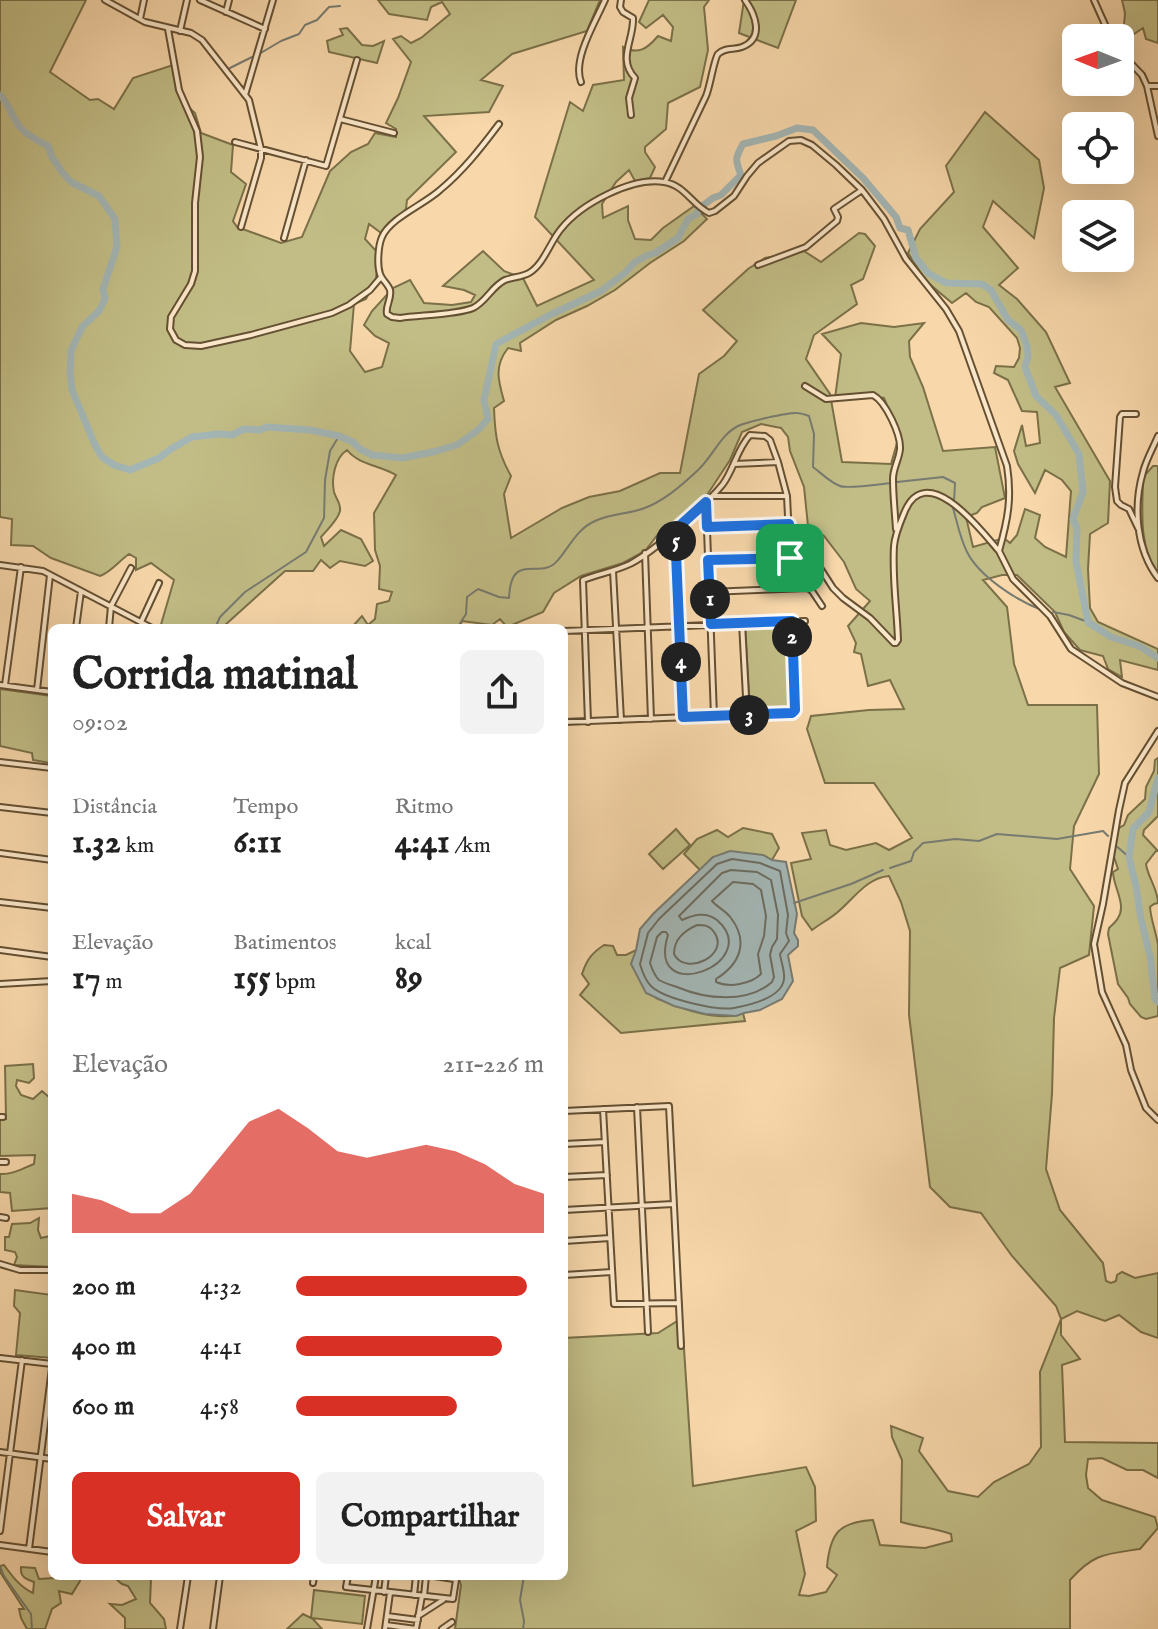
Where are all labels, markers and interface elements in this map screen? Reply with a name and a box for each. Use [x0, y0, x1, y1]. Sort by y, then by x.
north arrow [1062, 24, 1134, 96]
map controls [1062, 24, 1134, 272]
button: locate [1062, 112, 1134, 184]
button: layers [1062, 200, 1134, 272]
pin: 5 [656, 521, 696, 561]
pin [756, 524, 824, 592]
text: 5 [672, 527, 680, 555]
icon: arrive [768, 536, 812, 580]
pin: 1 [690, 579, 730, 619]
text: 1 [706, 585, 714, 613]
pin: 2 [772, 617, 812, 657]
text: 2 [787, 623, 797, 651]
pin: 4 [661, 642, 701, 682]
text: Corrida matinal [72, 648, 357, 704]
text: 4 [676, 648, 686, 676]
button: share [460, 650, 544, 734]
pin: 3 [729, 695, 769, 735]
text: 3 [745, 701, 753, 729]
text: 09:02 [72, 706, 128, 739]
text: Distância [72, 793, 157, 821]
text: Tempo [233, 793, 298, 821]
text: Ritmo [395, 793, 453, 821]
text: 1.32 [72, 821, 121, 864]
text: 6:11 [233, 821, 282, 864]
text: 4:41 [395, 821, 450, 864]
text: km [121, 832, 154, 860]
text: /km [450, 832, 491, 860]
text: Elevação [72, 929, 153, 957]
text: Batimentos [233, 929, 337, 957]
text: kcal [395, 929, 431, 957]
text: 17 [72, 957, 101, 1000]
text: 155 [233, 957, 271, 1000]
text: 89 [395, 957, 423, 1000]
text: m [101, 968, 122, 996]
text: bpm [271, 968, 316, 996]
text: Elevação [72, 1048, 168, 1081]
text: 211–226 m [443, 1048, 544, 1081]
text: 200 m [72, 1270, 136, 1303]
text: 4:32 [200, 1270, 242, 1303]
text: 400 m [72, 1330, 136, 1363]
text: 4:41 [200, 1330, 242, 1363]
text: 600 m [72, 1390, 134, 1423]
text: 4:58 [200, 1390, 239, 1423]
button: Salvar [72, 1472, 300, 1564]
button: Compartilhar [316, 1472, 544, 1564]

